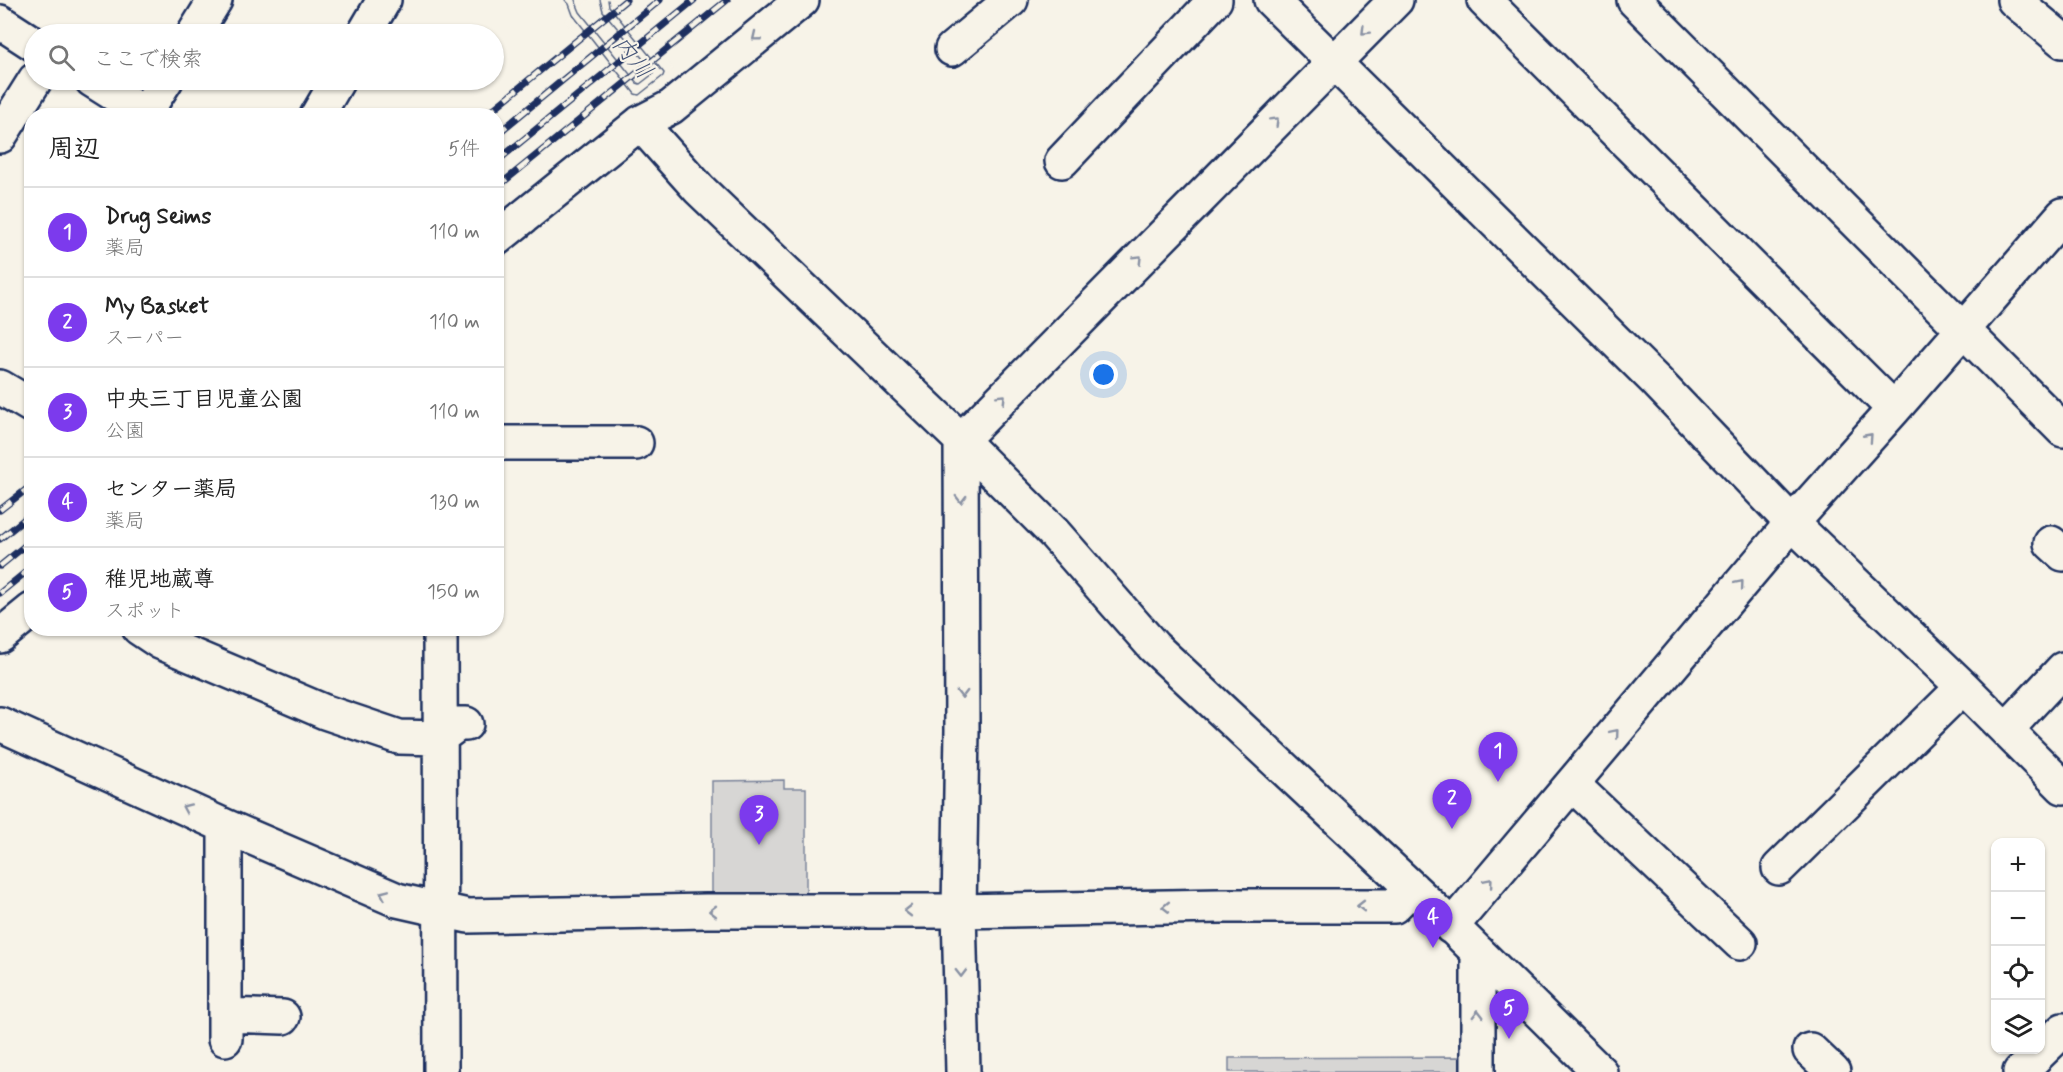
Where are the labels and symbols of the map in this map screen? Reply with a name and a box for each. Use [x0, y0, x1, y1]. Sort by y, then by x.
one-way arrow [1361, 24, 1372, 35]
water label: 内川 [605, 30, 659, 86]
one-way arrow [752, 30, 763, 41]
one-way arrow [1268, 117, 1279, 128]
one-way arrow [1131, 256, 1142, 267]
your location [1089, 360, 1118, 389]
one-way arrow [994, 395, 1005, 406]
one-way arrow [1862, 434, 1873, 444]
one-way arrow [955, 494, 967, 503]
one-way arrow [1733, 580, 1744, 591]
one-way arrow [956, 689, 968, 698]
one-way arrow [1607, 729, 1618, 740]
pin: 1 [1478, 732, 1518, 782]
pin: 2 [1432, 780, 1472, 829]
pin: 3 [740, 796, 778, 845]
one-way arrow [181, 803, 192, 815]
one-way arrow [1482, 878, 1493, 889]
one-way arrow [379, 889, 390, 901]
pin: 4 [1414, 898, 1452, 948]
one-way arrow [1356, 900, 1365, 912]
one-way arrow [1161, 901, 1170, 914]
one-way arrow [709, 905, 718, 917]
one-way arrow [904, 905, 913, 917]
one-way arrow [954, 968, 967, 977]
pin: 5 [1490, 990, 1528, 1039]
one-way arrow [1472, 1009, 1484, 1018]

